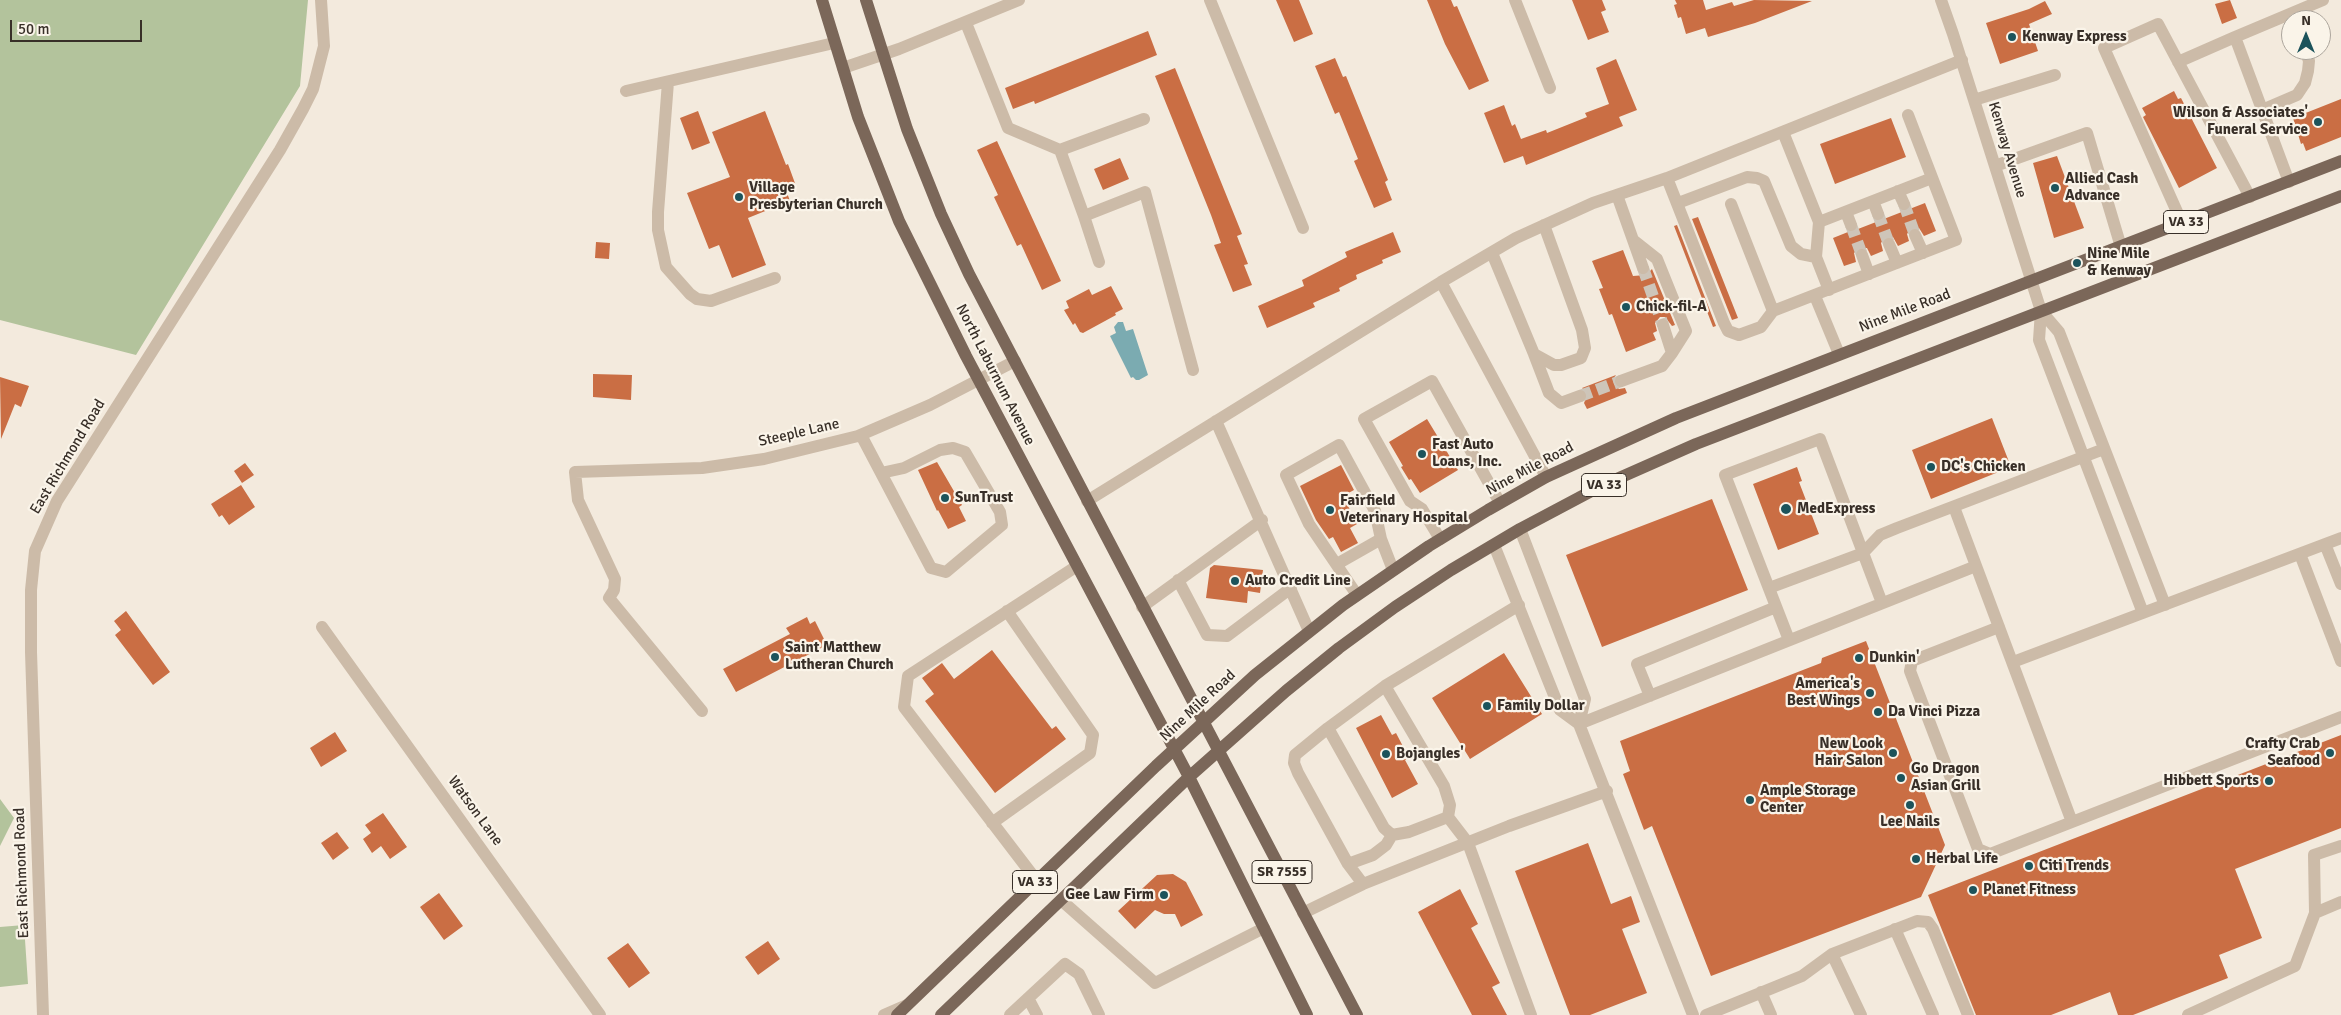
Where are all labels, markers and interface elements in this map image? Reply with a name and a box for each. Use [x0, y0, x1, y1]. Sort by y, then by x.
scale bar [12, 10, 145, 42]
north arrow [2281, 10, 2331, 60]
text: N [2301, 12, 2311, 29]
text: 50 m [18, 20, 49, 38]
place label: Kenway Express [2022, 28, 2127, 46]
marker: Kenway Express [2006, 31, 2018, 43]
street label: Kenway Avenue [1984, 100, 2030, 200]
place label: Wilson & Associates' Funeral Service [2173, 104, 2308, 139]
marker: Wilson & Associates' Funeral Service [2312, 116, 2324, 128]
place label: Allied Cash Advance [2065, 170, 2138, 205]
place label: Village Presbyterian Church [749, 179, 883, 214]
marker: Allied Cash Advance [2049, 182, 2061, 194]
marker: Village Presbyterian Church [733, 191, 745, 203]
road number: VA 33 [2164, 210, 2208, 233]
place label: Nine Mile & Kenway [2087, 245, 2151, 280]
marker: Nine Mile & Kenway [2071, 257, 2083, 269]
street label: Nine Mile Road [1857, 285, 1953, 337]
place label: Chick-fil-A [1636, 298, 1707, 316]
street label: North Laburnum Avenue [952, 301, 1038, 449]
marker: Chick-fil-A [1620, 301, 1632, 313]
street label: East Richmond Road [27, 396, 109, 518]
street label: Steeple Lane [757, 415, 841, 451]
place label: Fast Auto Loans, Inc. [1432, 436, 1502, 471]
street label: Nine Mile Road [1483, 438, 1577, 500]
marker: Fast Auto Loans, Inc. [1416, 448, 1428, 460]
place label: DC's Chicken [1941, 458, 2026, 476]
marker: DC's Chicken [1925, 461, 1937, 473]
road number: VA 33 [1582, 474, 1626, 496]
place label: SunTrust [955, 489, 1013, 507]
marker: SunTrust [939, 492, 951, 504]
place label: Fairfield Veterinary Hospital [1340, 492, 1468, 527]
place label: MedExpress [1797, 500, 1875, 518]
marker: MedExpress [1779, 502, 1793, 516]
marker: Fairfield Veterinary Hospital [1324, 504, 1336, 516]
place label: Auto Credit Line [1245, 572, 1351, 590]
marker: Auto Credit Line [1229, 575, 1241, 587]
place label: Saint Matthew Lutheran Church [785, 639, 894, 674]
place label: Dunkin' [1869, 649, 1919, 667]
marker: Saint Matthew Lutheran Church [769, 651, 781, 663]
marker: Dunkin' [1853, 652, 1865, 664]
street label: Nine Mile Road [1157, 666, 1239, 746]
place label: America's Best Wings [1787, 675, 1860, 710]
marker: America's Best Wings [1864, 687, 1876, 699]
place label: Family Dollar [1497, 697, 1585, 715]
marker: Family Dollar [1481, 700, 1493, 712]
place label: Da Vinci Pizza [1888, 703, 1980, 721]
marker: Da Vinci Pizza [1872, 706, 1884, 718]
place label: New Look Hair Salon [1815, 735, 1883, 770]
place label: Crafty Crab Seafood [2245, 735, 2320, 770]
place label: Bojangles' [1396, 745, 1464, 763]
marker: New Look Hair Salon [1887, 747, 1899, 759]
marker: Crafty Crab Seafood [2324, 747, 2336, 759]
marker: Bojangles' [1380, 748, 1392, 760]
place label: Go Dragon Asian Grill [1911, 760, 1981, 795]
marker: Go Dragon Asian Grill [1895, 772, 1907, 784]
place label: Hibbett Sports [2163, 772, 2259, 790]
street label: Watson Lane [444, 773, 506, 849]
marker: Hibbett Sports [2263, 775, 2275, 787]
place label: Ample Storage Center [1760, 782, 1856, 817]
marker: Ample Storage Center [1744, 794, 1756, 806]
marker: Lee Nails [1904, 799, 1916, 811]
street label: East Richmond Road [11, 807, 33, 939]
place label: Lee Nails [1880, 813, 1940, 831]
place label: Herbal Life [1926, 850, 1998, 868]
marker: Herbal Life [1910, 853, 1922, 865]
place label: Citi Trends [2039, 857, 2109, 875]
road number: SR 7555 [1252, 860, 1312, 884]
marker: Citi Trends [2023, 860, 2035, 872]
road number: VA 33 [1012, 870, 1058, 894]
place label: Planet Fitness [1983, 881, 2076, 899]
marker: Planet Fitness [1967, 884, 1979, 896]
place label: Gee Law Firm [1065, 886, 1154, 904]
marker: Gee Law Firm [1158, 889, 1170, 901]

